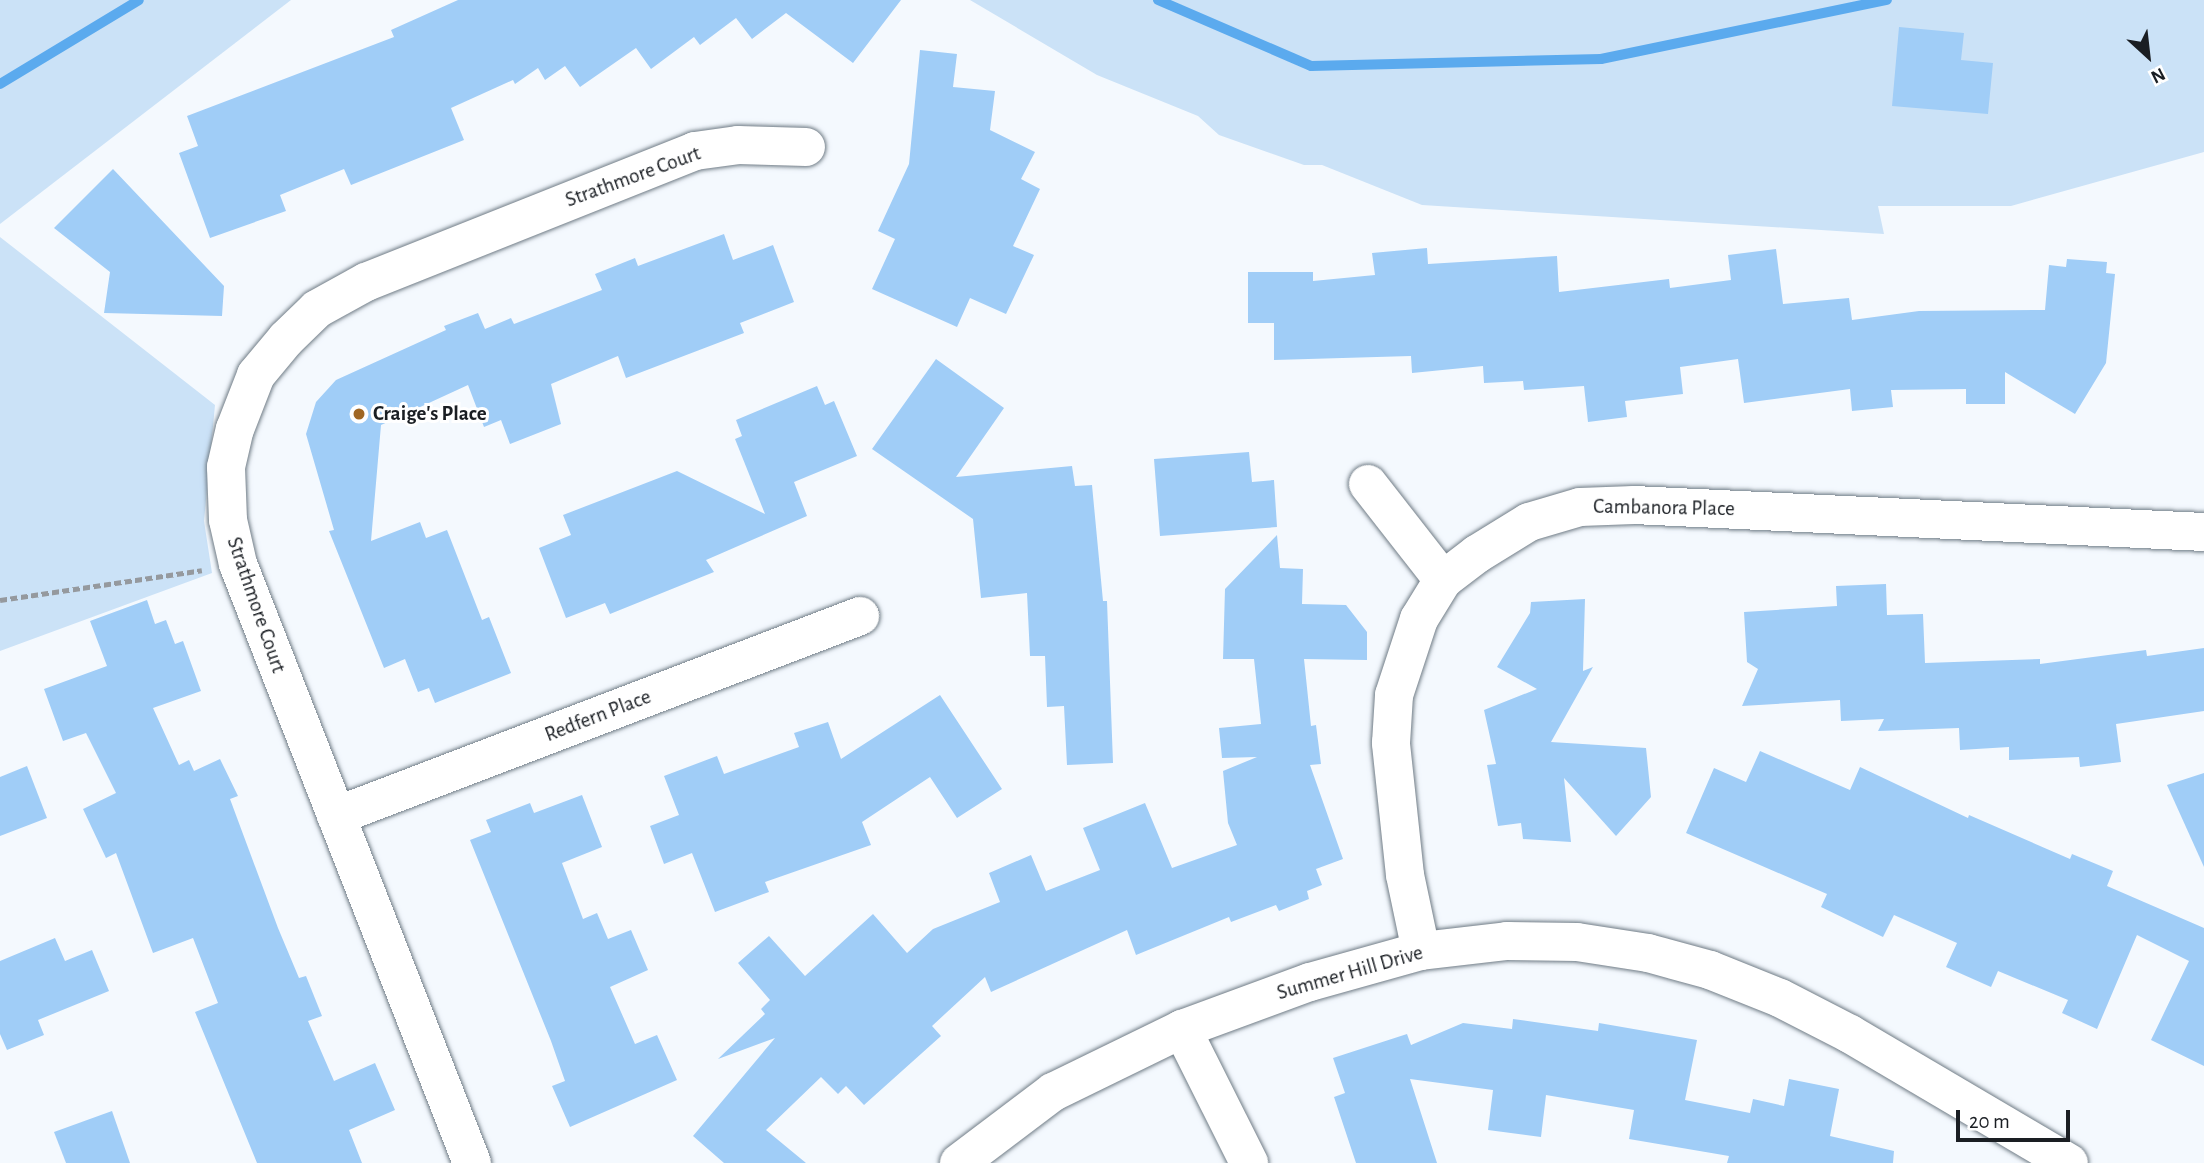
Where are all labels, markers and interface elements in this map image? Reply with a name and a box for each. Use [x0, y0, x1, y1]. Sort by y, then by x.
north arrow [2113, 21, 2183, 91]
text: N [2148, 64, 2168, 87]
street label: Strathmore Court [562, 141, 704, 213]
place label: Craige's Place [373, 401, 487, 427]
marker: Craige's Place [351, 406, 367, 422]
street label: Cambanora Place [1593, 494, 1735, 522]
street label: Strathmore Court [221, 534, 291, 676]
street label: Redfern Place [541, 684, 655, 748]
street label: Summer Hill Drive [1274, 940, 1426, 1006]
scale bar [1959, 1096, 2073, 1140]
text: 20 m [1969, 1111, 2010, 1132]

